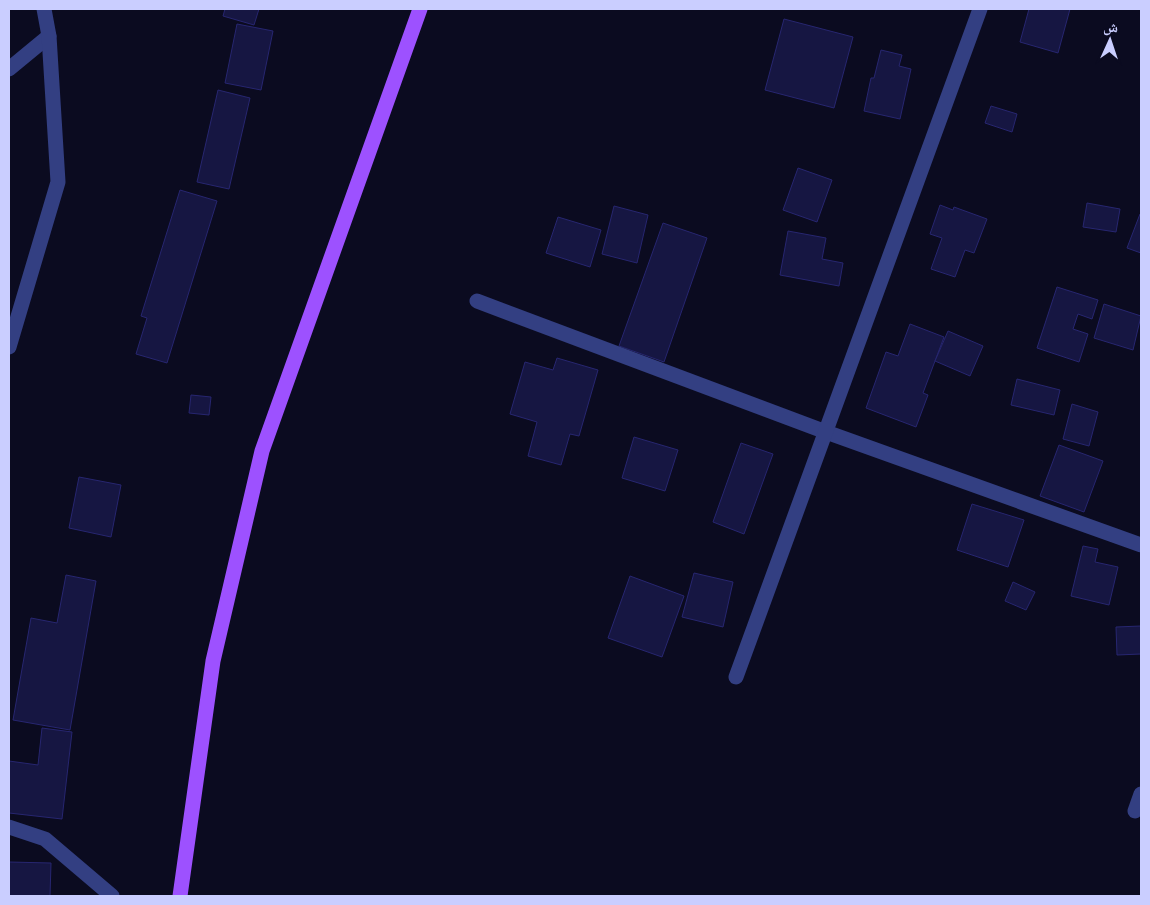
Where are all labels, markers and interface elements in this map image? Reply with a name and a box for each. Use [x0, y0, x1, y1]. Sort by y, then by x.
north arrow [1085, 15, 1135, 65]
text: ش [1103, 18, 1119, 36]

